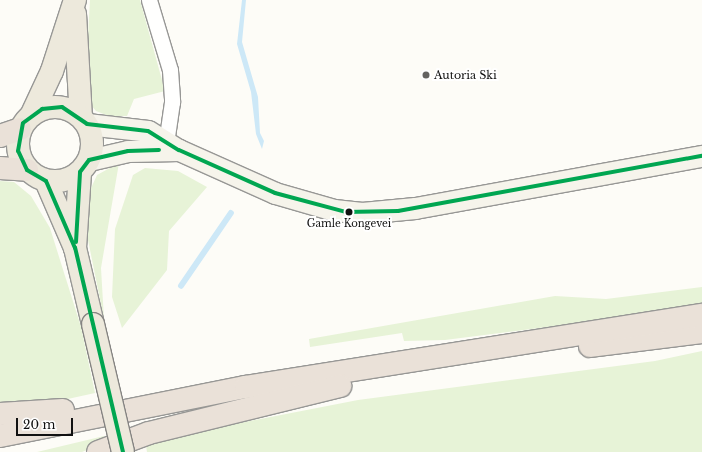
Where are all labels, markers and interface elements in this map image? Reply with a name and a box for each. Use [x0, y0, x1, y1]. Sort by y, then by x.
place label: Autoria Ski [434, 68, 497, 82]
marker: Autoria Ski [421, 70, 431, 80]
marker: Gamle Kongevei [344, 207, 354, 217]
place label: Gamle Kongevei [307, 218, 391, 230]
scale bar [18, 410, 75, 436]
text: 20 m [23, 417, 55, 432]

